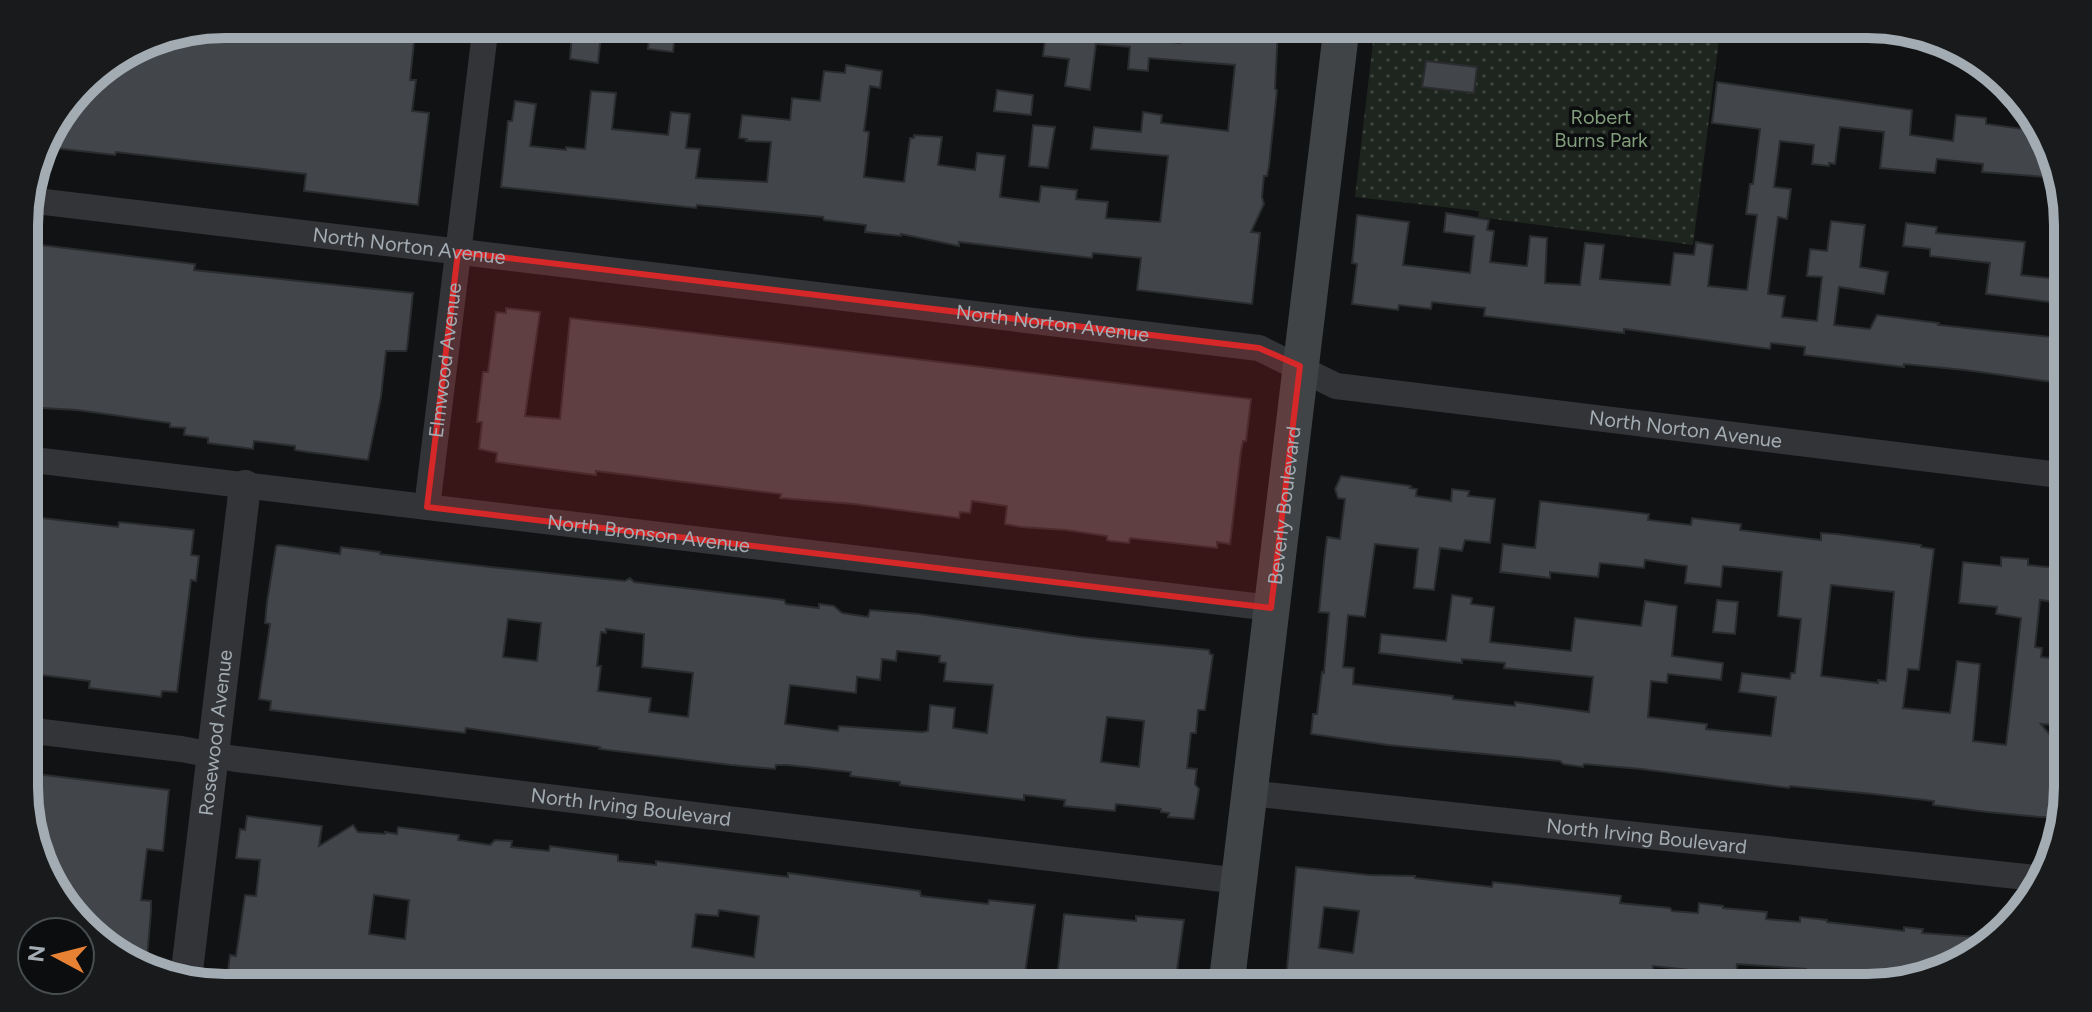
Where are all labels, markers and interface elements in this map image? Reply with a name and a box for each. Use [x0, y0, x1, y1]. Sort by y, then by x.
park label: Robert Burns Park [1554, 105, 1648, 152]
street label: North Norton Avenue [311, 222, 507, 269]
street label: Elmwood Avenue [424, 281, 466, 439]
street label: North Norton Avenue [955, 300, 1151, 347]
street label: North Norton Avenue [1588, 405, 1784, 453]
street label: Beverly Boulevard [1263, 425, 1306, 586]
street label: North Bronson Avenue [546, 510, 751, 558]
street label: Rosewood Avenue [194, 648, 237, 817]
street label: North Irving Boulevard [530, 783, 733, 831]
street label: North Irving Boulevard [1545, 813, 1748, 859]
north arrow [16, 916, 96, 996]
text: N [22, 944, 51, 964]

